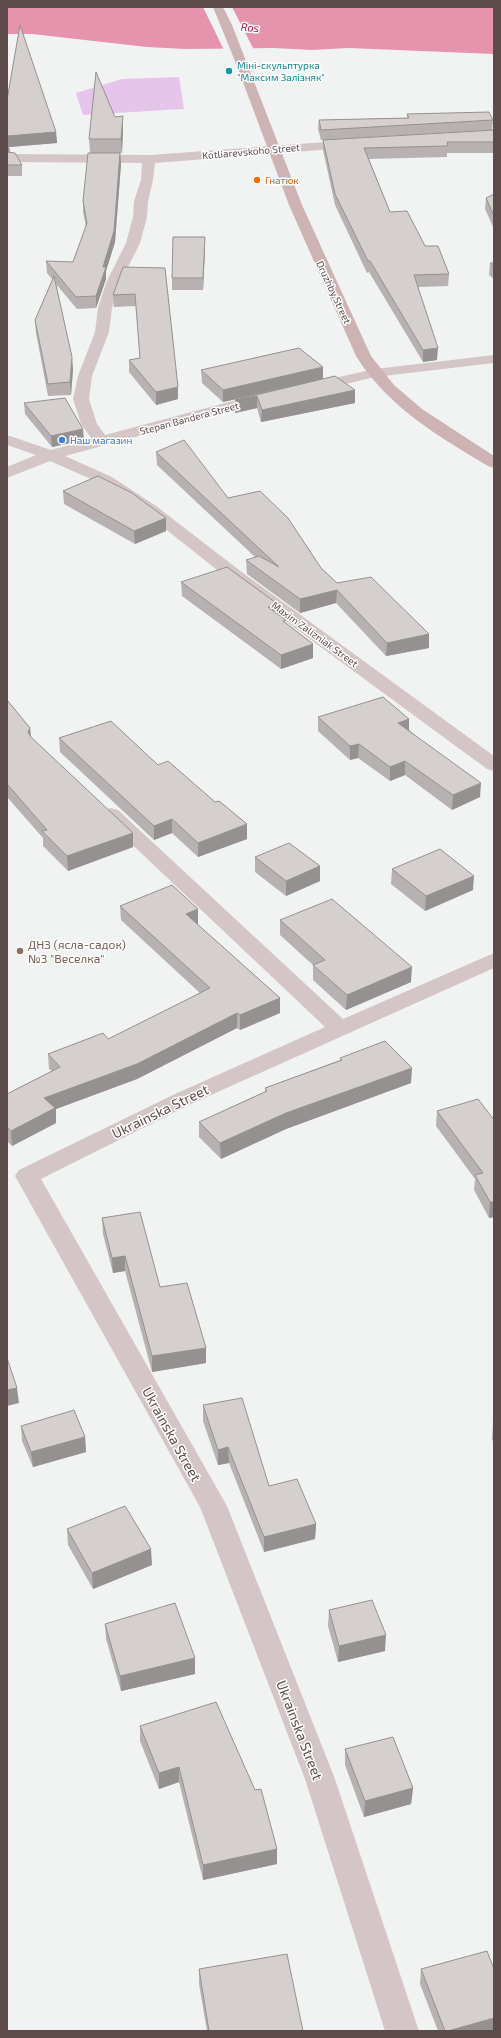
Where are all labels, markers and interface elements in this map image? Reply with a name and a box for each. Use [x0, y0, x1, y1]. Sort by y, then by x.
water label: Ros [240, 20, 260, 34]
place label: Міні-скульптурка "Максим Залізняк" [237, 59, 325, 83]
marker: Міні-скульптурка "Максим Залізняк" [224, 66, 234, 76]
street label: Kotliarevskoho Street [202, 141, 300, 161]
place label: Гнатюк [265, 174, 299, 186]
marker: Гнатюк [252, 175, 262, 185]
street label: Druzhby Street [314, 259, 354, 326]
street label: Stepan Bandera Street [138, 399, 240, 437]
place label: Наш магазин [70, 434, 132, 446]
marker: Наш магазин [57, 435, 67, 445]
street label: Maxim Zalizniak Street [270, 599, 361, 669]
place label: ДНЗ (ясла-садок) №3 "Веселка" [28, 937, 126, 965]
marker: ДНЗ (ясла-садок) №3 "Веселка" [15, 946, 25, 956]
street label: Ukrainska Street [109, 1080, 211, 1142]
street label: Ukrainska Street [139, 1384, 205, 1484]
street label: Ukrainska Street [273, 1678, 327, 1782]

